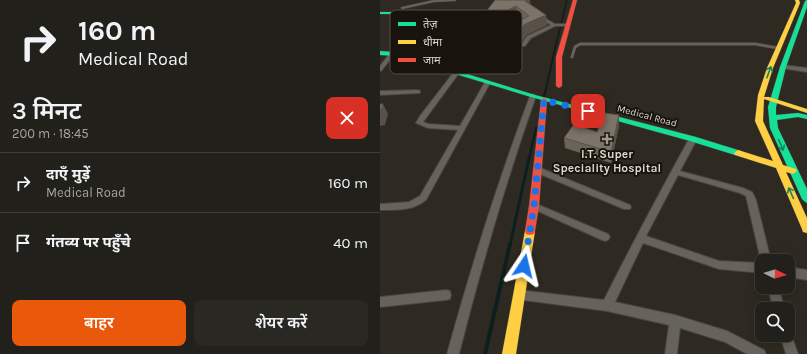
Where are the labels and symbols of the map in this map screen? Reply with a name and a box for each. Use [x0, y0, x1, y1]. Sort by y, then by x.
legend [390, 10, 522, 74]
text: तेज़ [423, 18, 438, 31]
text: धीमा [423, 36, 442, 49]
text: जाम [423, 54, 441, 67]
one-way arrow [765, 66, 773, 78]
pin [571, 94, 605, 128]
street label: Medical Road [616, 102, 678, 130]
marker: I.T. Super Speciality Hospital [601, 133, 613, 145]
one-way arrow [778, 138, 785, 150]
place label: I.T. Super Speciality Hospital [553, 147, 661, 175]
one-way arrow [787, 188, 795, 200]
position arrow [503, 245, 545, 287]
north arrow [755, 254, 795, 294]

